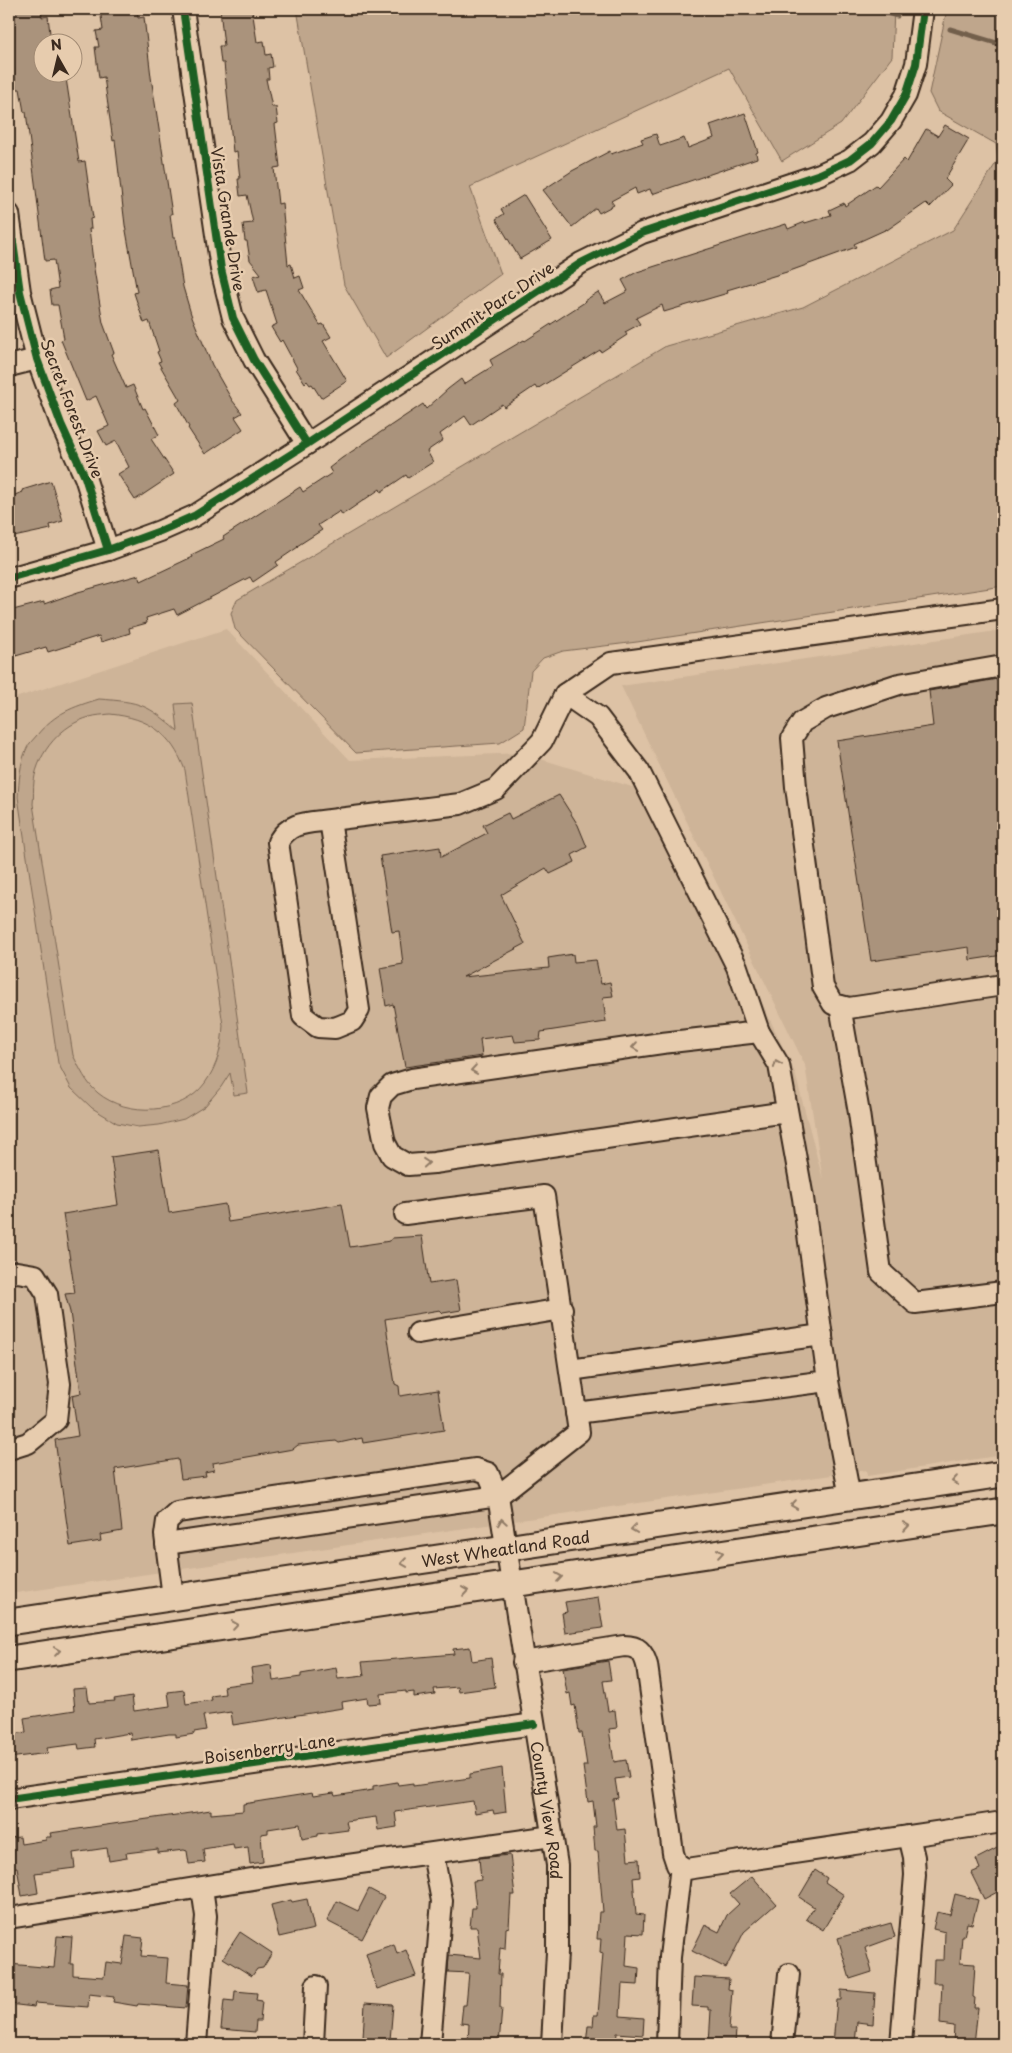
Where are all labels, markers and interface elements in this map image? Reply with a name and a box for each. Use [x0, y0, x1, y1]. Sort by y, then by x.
north arrow [32, 32, 82, 82]
text: N [49, 33, 63, 56]
street label: Vista Grande Drive [206, 145, 252, 293]
street label: Summit Parc Drive [426, 255, 559, 355]
street label: Secret Forest Drive [35, 335, 111, 481]
one-way arrow [630, 1041, 638, 1052]
one-way arrow [773, 1060, 783, 1069]
one-way arrow [469, 1064, 477, 1075]
one-way arrow [422, 1158, 430, 1169]
one-way arrow [951, 1476, 959, 1486]
one-way arrow [790, 1499, 798, 1510]
one-way arrow [497, 1517, 507, 1526]
one-way arrow [901, 1521, 910, 1531]
one-way arrow [629, 1523, 638, 1533]
street label: West Wheatland Road [420, 1524, 591, 1572]
one-way arrow [716, 1549, 724, 1559]
one-way arrow [399, 1557, 408, 1567]
one-way arrow [555, 1573, 563, 1583]
one-way arrow [461, 1586, 469, 1597]
one-way arrow [231, 1620, 239, 1631]
one-way arrow [53, 1647, 61, 1657]
street label: Boisenberry Lane [201, 1727, 337, 1769]
street label: County View Road [525, 1739, 569, 1879]

